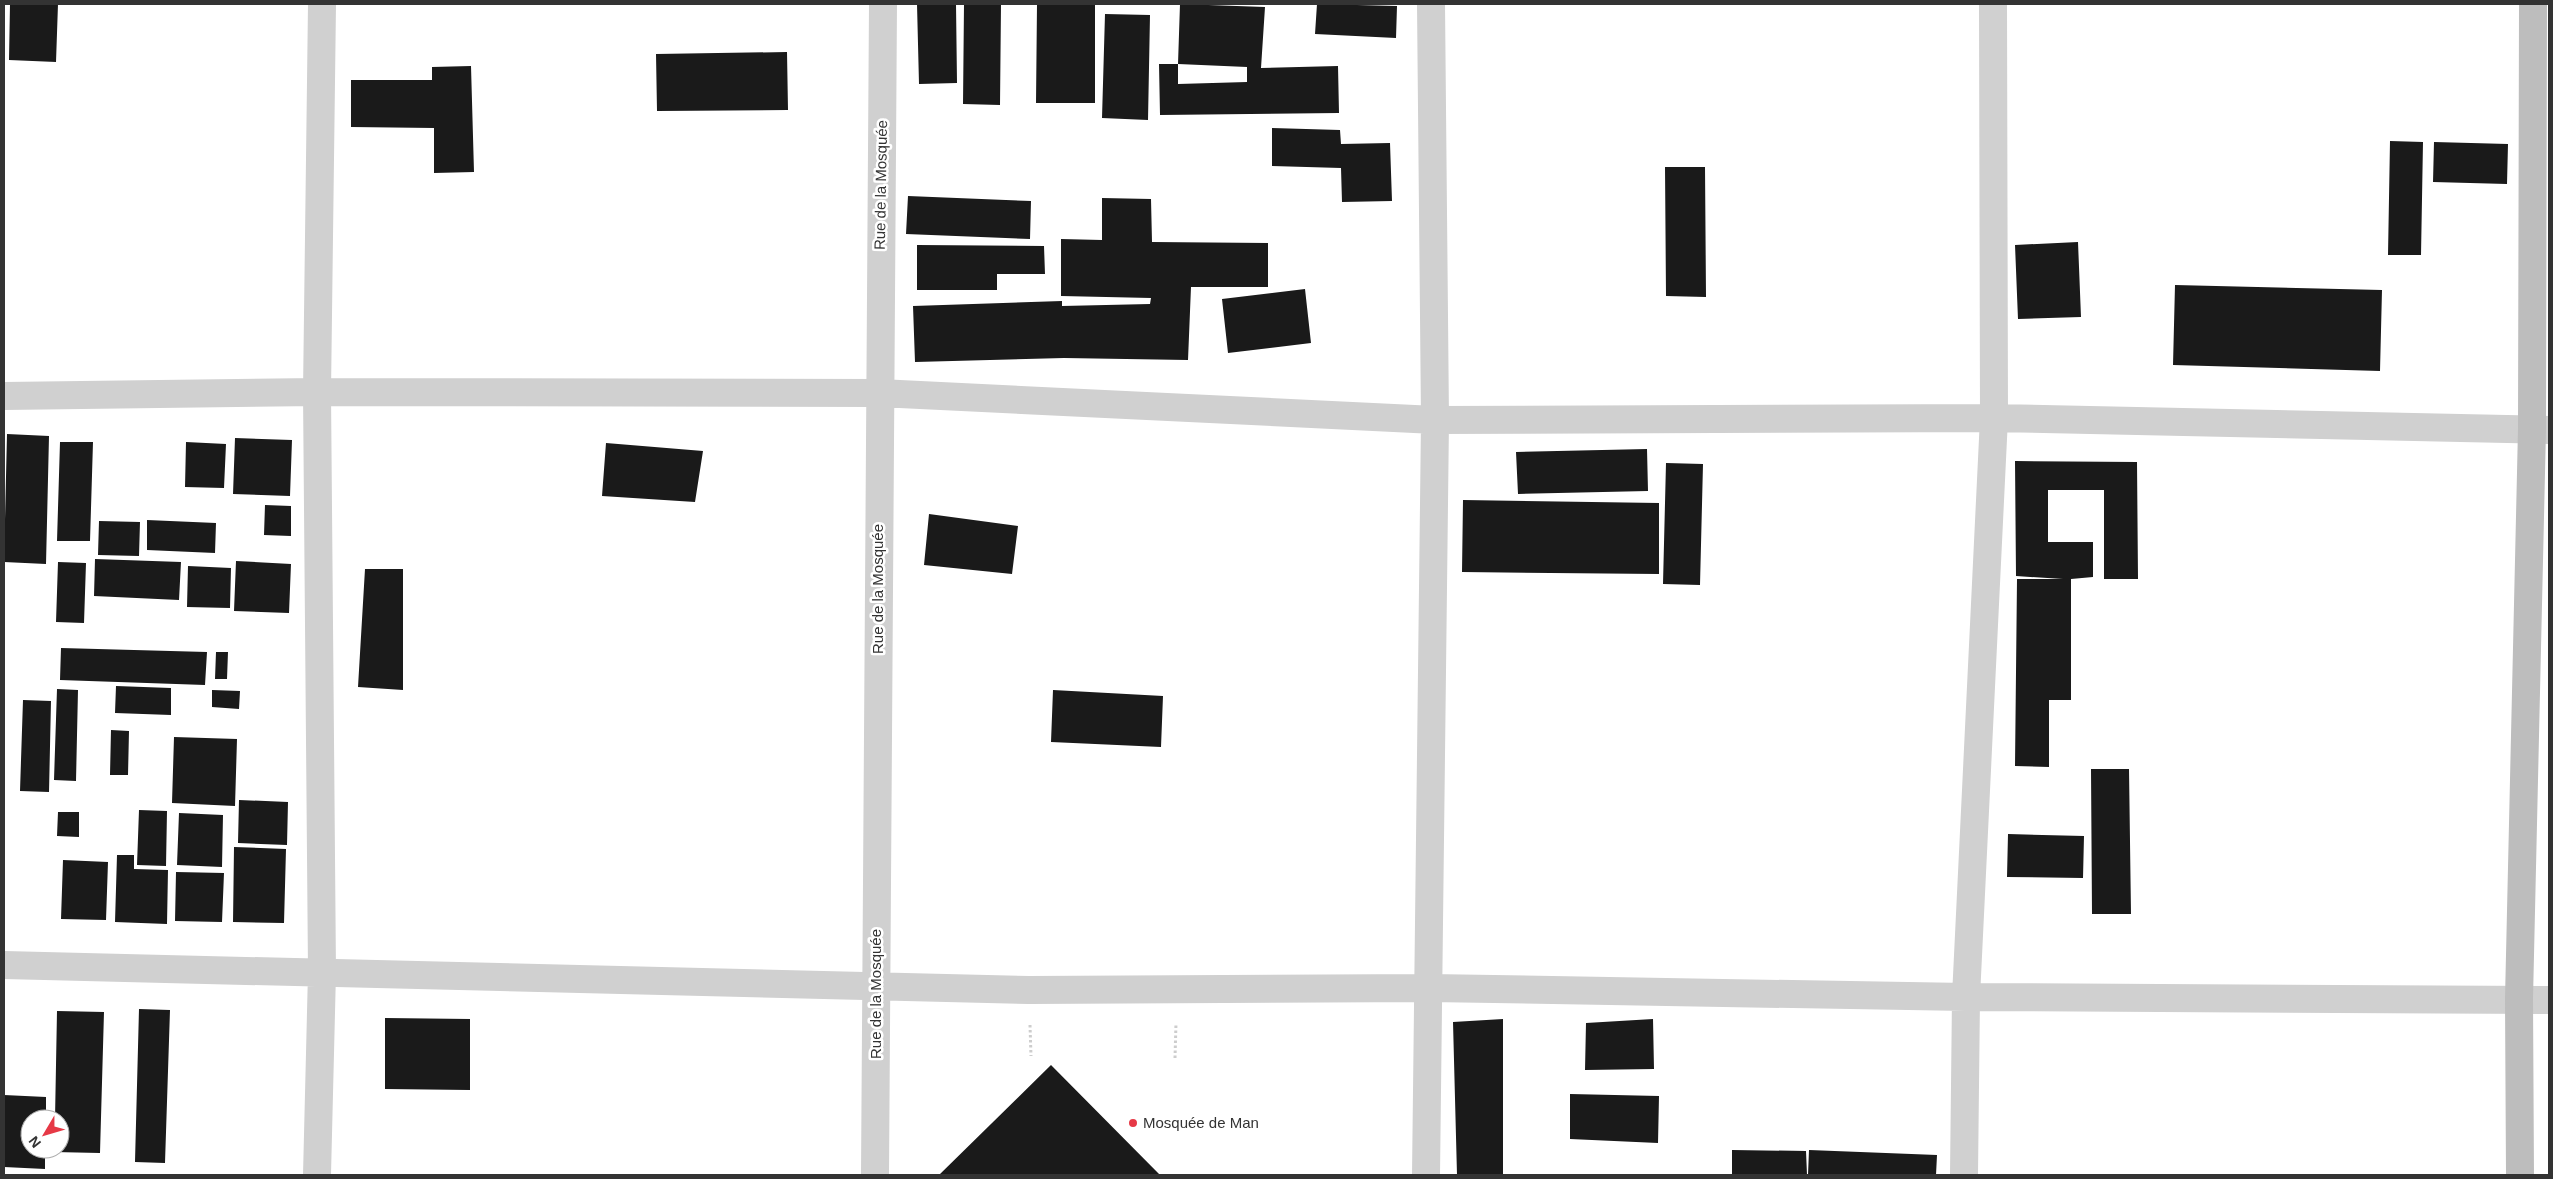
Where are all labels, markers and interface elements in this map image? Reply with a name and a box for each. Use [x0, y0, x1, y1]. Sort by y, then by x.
street label: Rue de la Mosquée [871, 120, 890, 250]
street label: Rue de la Mosquée [869, 524, 886, 654]
street label: Rue de la Mosquée [867, 929, 884, 1059]
north arrow [20, 1109, 70, 1159]
place label: Mosquée de Man [1143, 1114, 1259, 1131]
marker: Mosquée de Man [1127, 1117, 1139, 1129]
text: N [25, 1133, 44, 1151]

